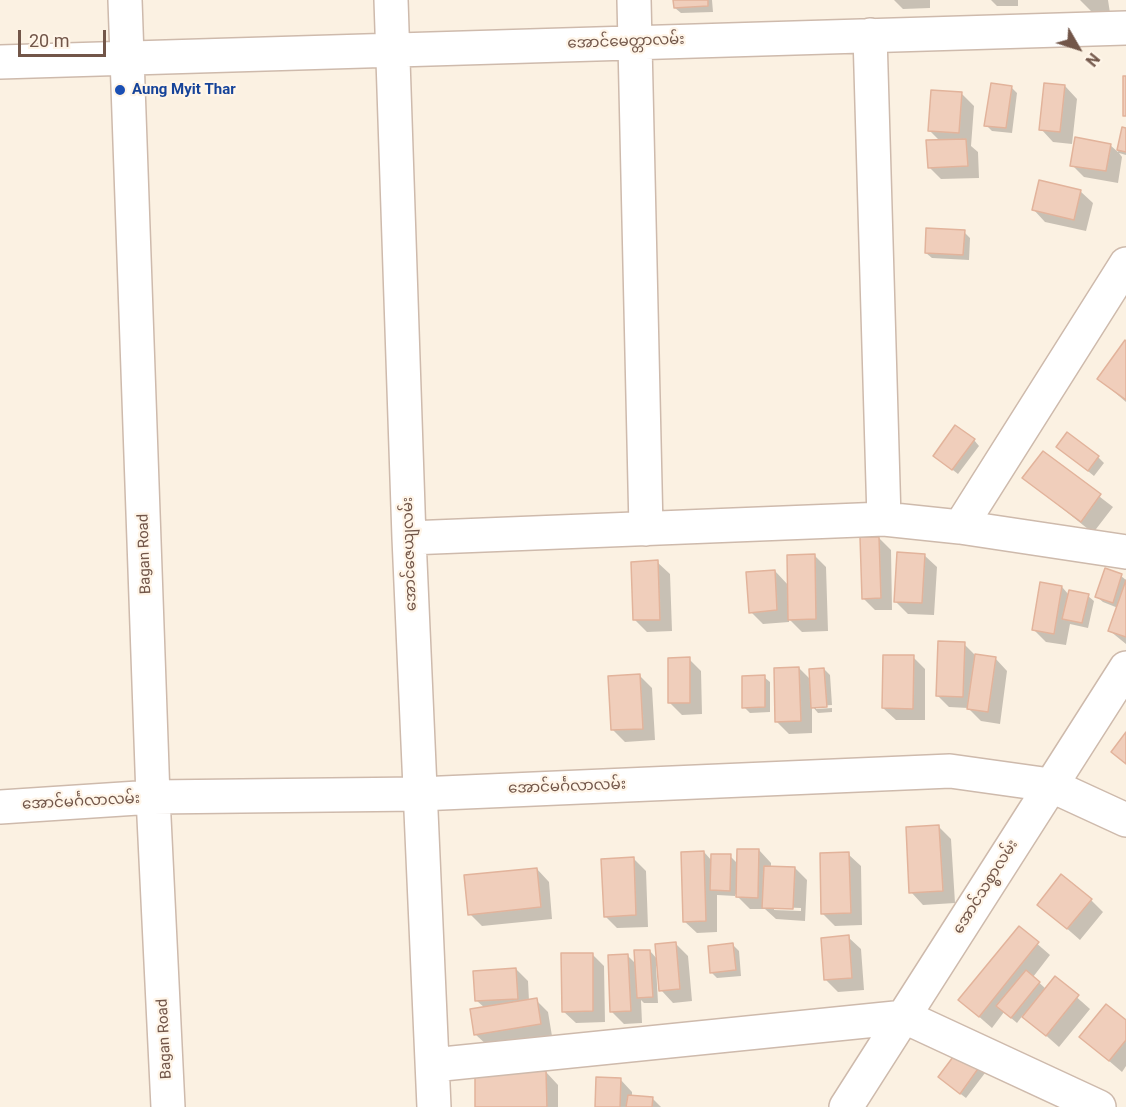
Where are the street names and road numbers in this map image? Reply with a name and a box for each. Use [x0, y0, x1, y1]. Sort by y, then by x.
street label: အောင်မေတ္တာလမ်း [567, 31, 685, 53]
street label: အောင်ဇေယျလမ်း [399, 497, 421, 611]
street label: Bagan Road [135, 513, 155, 595]
street label: အောင်မင်္ဂလာလမ်း [508, 776, 626, 798]
street label: အောင်မင်္ဂလာလမ်း [22, 790, 140, 814]
street label: အောင်သစ္စာလမ်း [950, 836, 1022, 938]
street label: Bagan Road [154, 998, 176, 1080]

